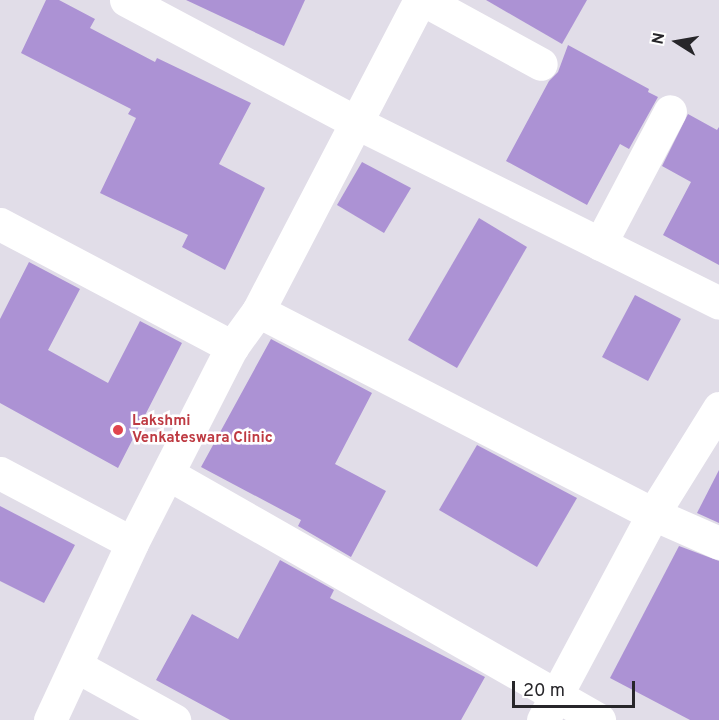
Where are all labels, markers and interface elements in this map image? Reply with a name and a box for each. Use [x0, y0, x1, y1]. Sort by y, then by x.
north arrow [647, 12, 707, 72]
text: N [648, 31, 670, 46]
place label: Lakshmi Venkateswara Clinic [132, 412, 273, 447]
marker: Lakshmi Venkateswara Clinic [109, 421, 127, 439]
scale bar [515, 669, 638, 707]
text: 20 m [523, 680, 565, 703]

